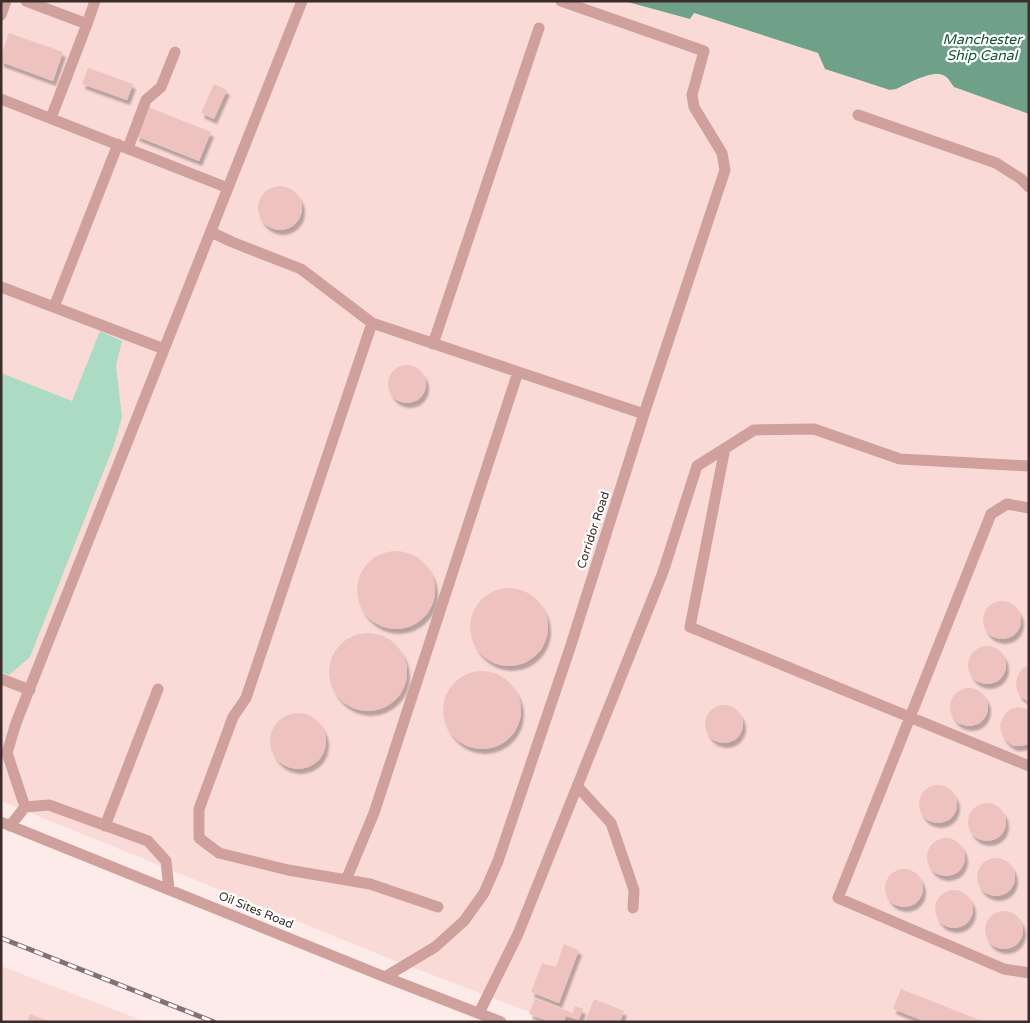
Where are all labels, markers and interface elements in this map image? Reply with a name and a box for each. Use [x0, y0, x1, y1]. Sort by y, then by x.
water label: Manchester Ship Canal [942, 31, 1023, 64]
street label: Corridor Road [574, 490, 612, 570]
street label: Oil Sites Road [217, 889, 295, 931]

